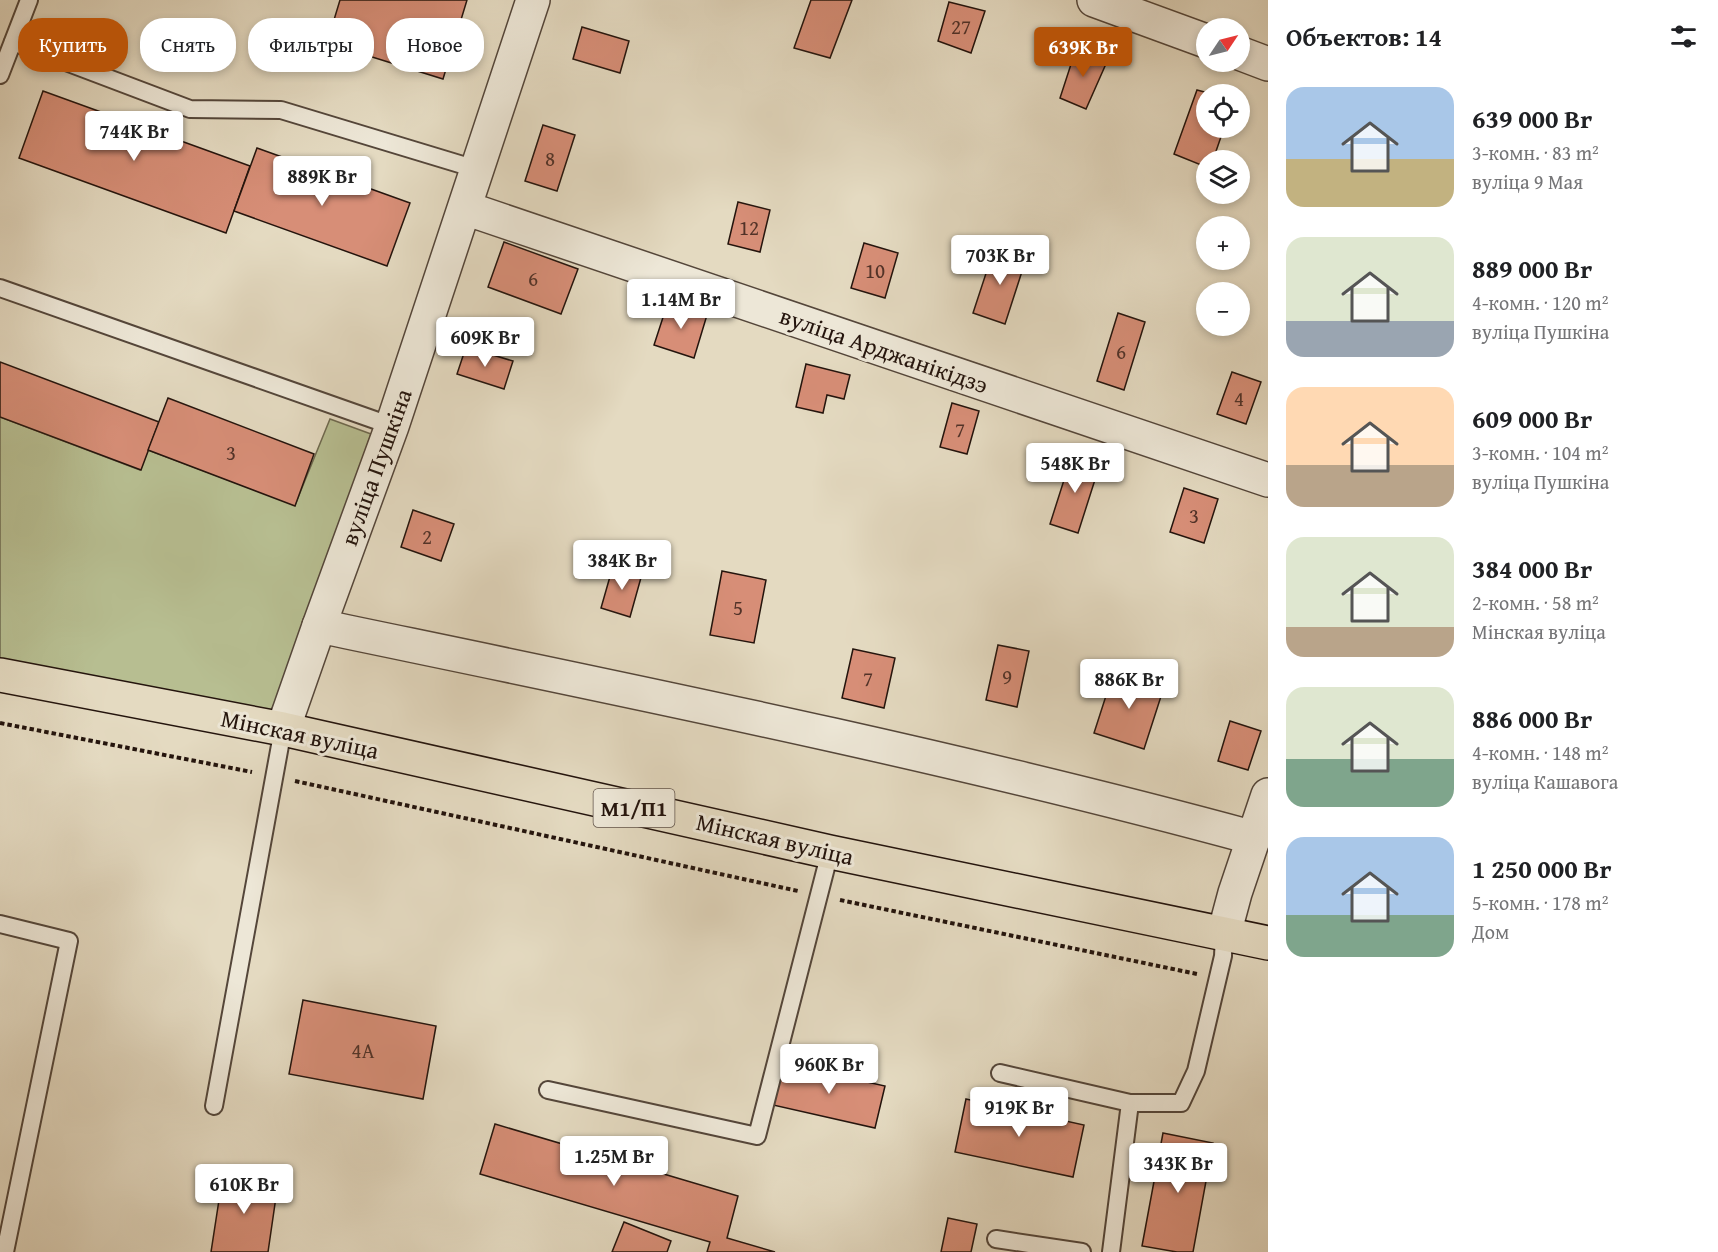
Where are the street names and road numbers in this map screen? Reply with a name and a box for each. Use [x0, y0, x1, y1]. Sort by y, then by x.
street label: вуліца Арджанікідзэ [775, 298, 993, 402]
street label: вуліца Пушкіна [331, 383, 421, 550]
street label: Мінская вуліца [218, 700, 383, 768]
road number: М1/П1 [594, 789, 674, 827]
street label: Мінская вуліца [693, 804, 858, 874]

